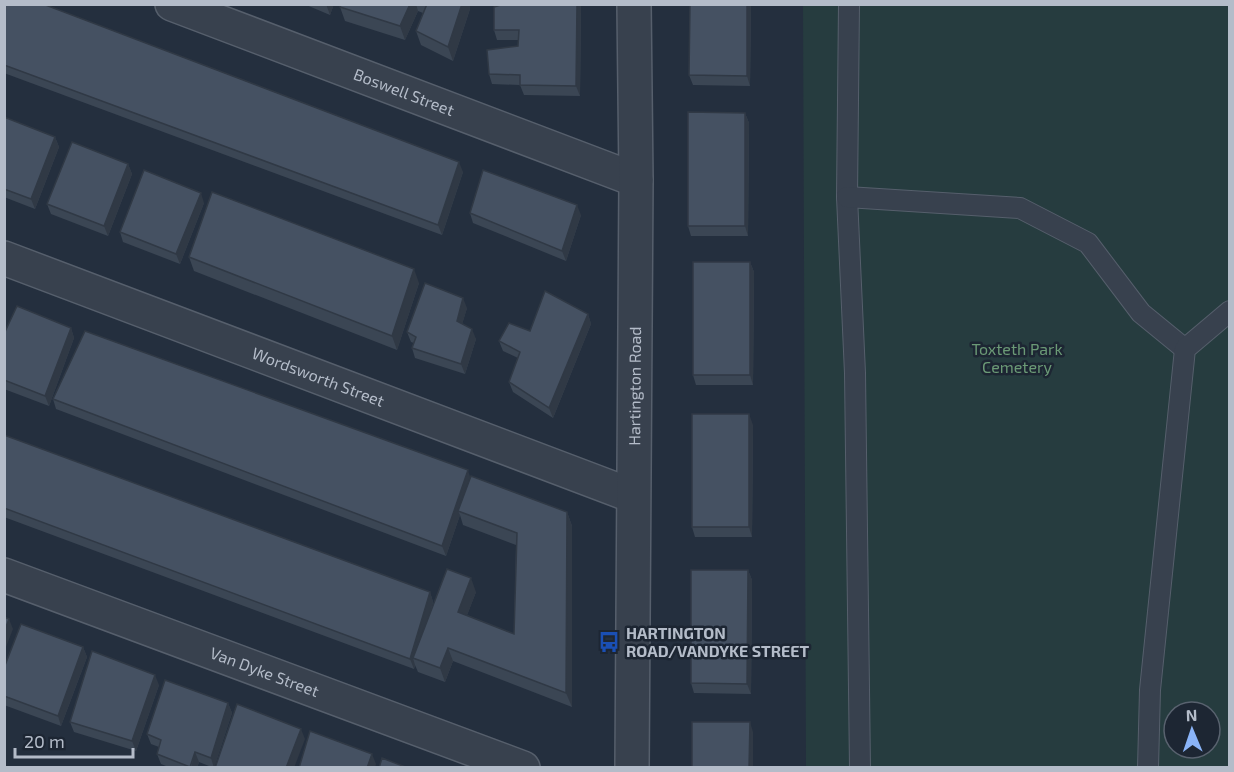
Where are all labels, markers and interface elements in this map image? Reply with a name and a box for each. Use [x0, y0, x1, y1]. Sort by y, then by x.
street label: Boswell Street [351, 64, 457, 119]
street label: Hartington Road [624, 326, 644, 446]
park label: Toxteth Park Cemetery [971, 339, 1063, 376]
street label: Wordsworth Street [250, 343, 387, 410]
place label: HARTINGTON ROAD/VANDYKE STREET [626, 623, 810, 660]
bus stop icon: HARTINGTON ROAD/VANDYKE STREET [597, 630, 621, 654]
street label: Van Dyke Street [208, 643, 322, 700]
north arrow [1162, 700, 1222, 760]
text: N [1185, 705, 1198, 724]
scale bar [15, 721, 134, 759]
text: 20 m [24, 730, 65, 752]

